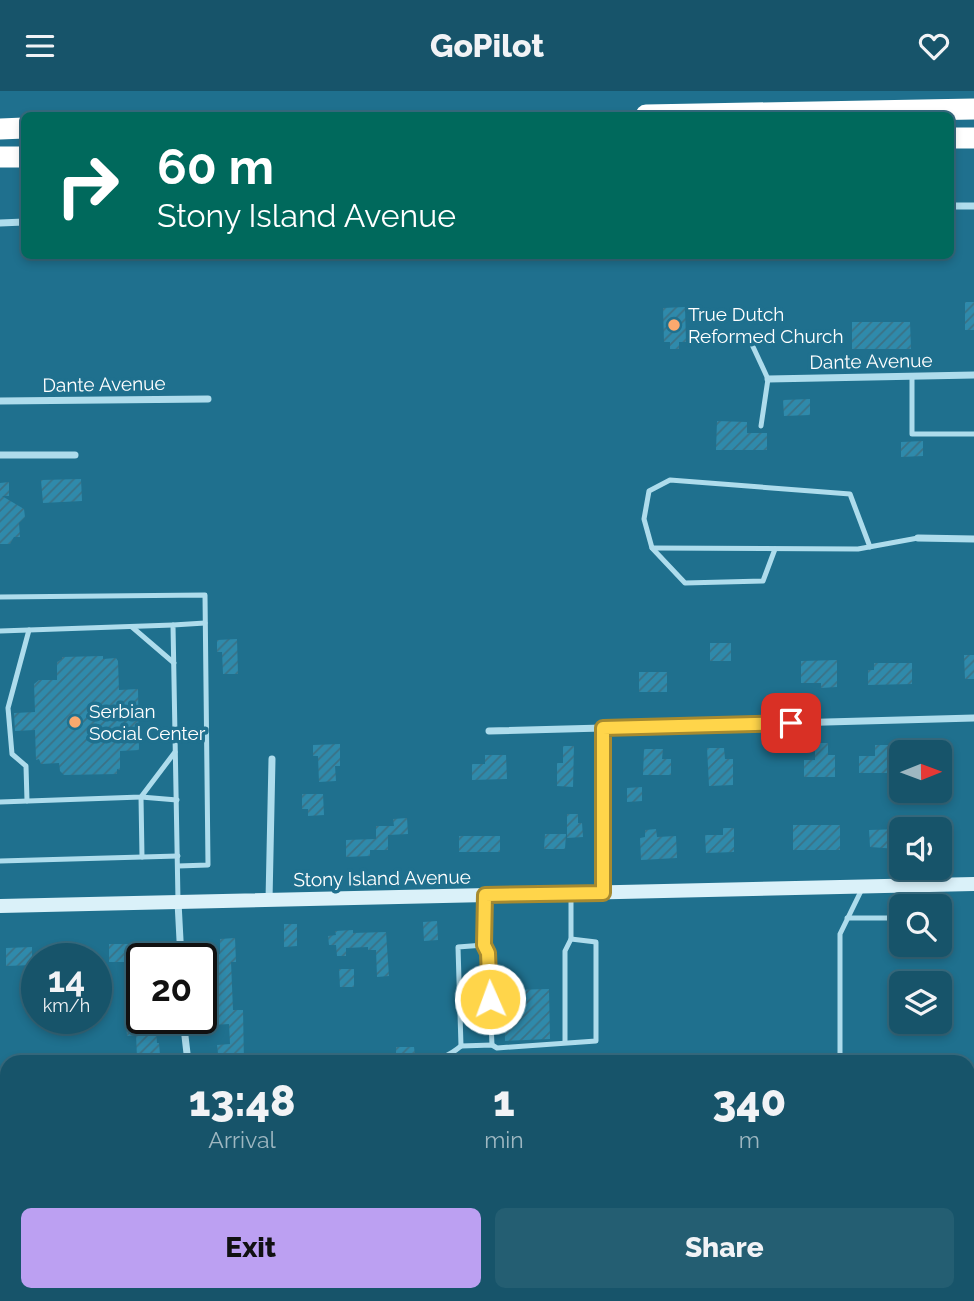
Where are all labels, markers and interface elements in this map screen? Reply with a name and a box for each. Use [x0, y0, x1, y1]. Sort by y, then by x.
icon: menu [21, 27, 59, 65]
text: GoPilot [430, 27, 544, 64]
icon: heart [915, 27, 953, 65]
text: 60 m [157, 138, 274, 195]
icon: right [42, 140, 133, 231]
text: Stony Island Avenue [157, 197, 456, 234]
place label: True Dutch Reformed Church [688, 303, 844, 347]
marker: True Dutch Reformed Church [666, 317, 682, 333]
street label: Dante Avenue [809, 349, 933, 373]
street label: Dante Avenue [42, 372, 166, 396]
pin [761, 693, 821, 753]
place label: Serbian Social Center [89, 700, 206, 744]
icon: arrive [772, 704, 810, 742]
marker: Serbian Social Center [67, 714, 83, 730]
north arrow [889, 740, 952, 803]
map controls [889, 740, 952, 1034]
button: sound [889, 817, 952, 880]
street label: Stony Island Avenue [293, 865, 471, 891]
button: search [889, 894, 952, 957]
speed limit sign: 20 [126, 943, 217, 1034]
text: 14 [48, 959, 85, 1000]
position arrow [453, 962, 527, 1036]
button: layers [889, 971, 952, 1034]
text: km/h [43, 995, 90, 1016]
text: 13:48 [189, 1077, 296, 1126]
text: 1 [493, 1077, 515, 1126]
text: 340 [712, 1077, 786, 1126]
text: Arrival [208, 1126, 276, 1153]
text: min [484, 1126, 524, 1153]
text: m [739, 1126, 760, 1153]
button: Exit [21, 1208, 481, 1288]
button: Share [495, 1208, 954, 1288]

